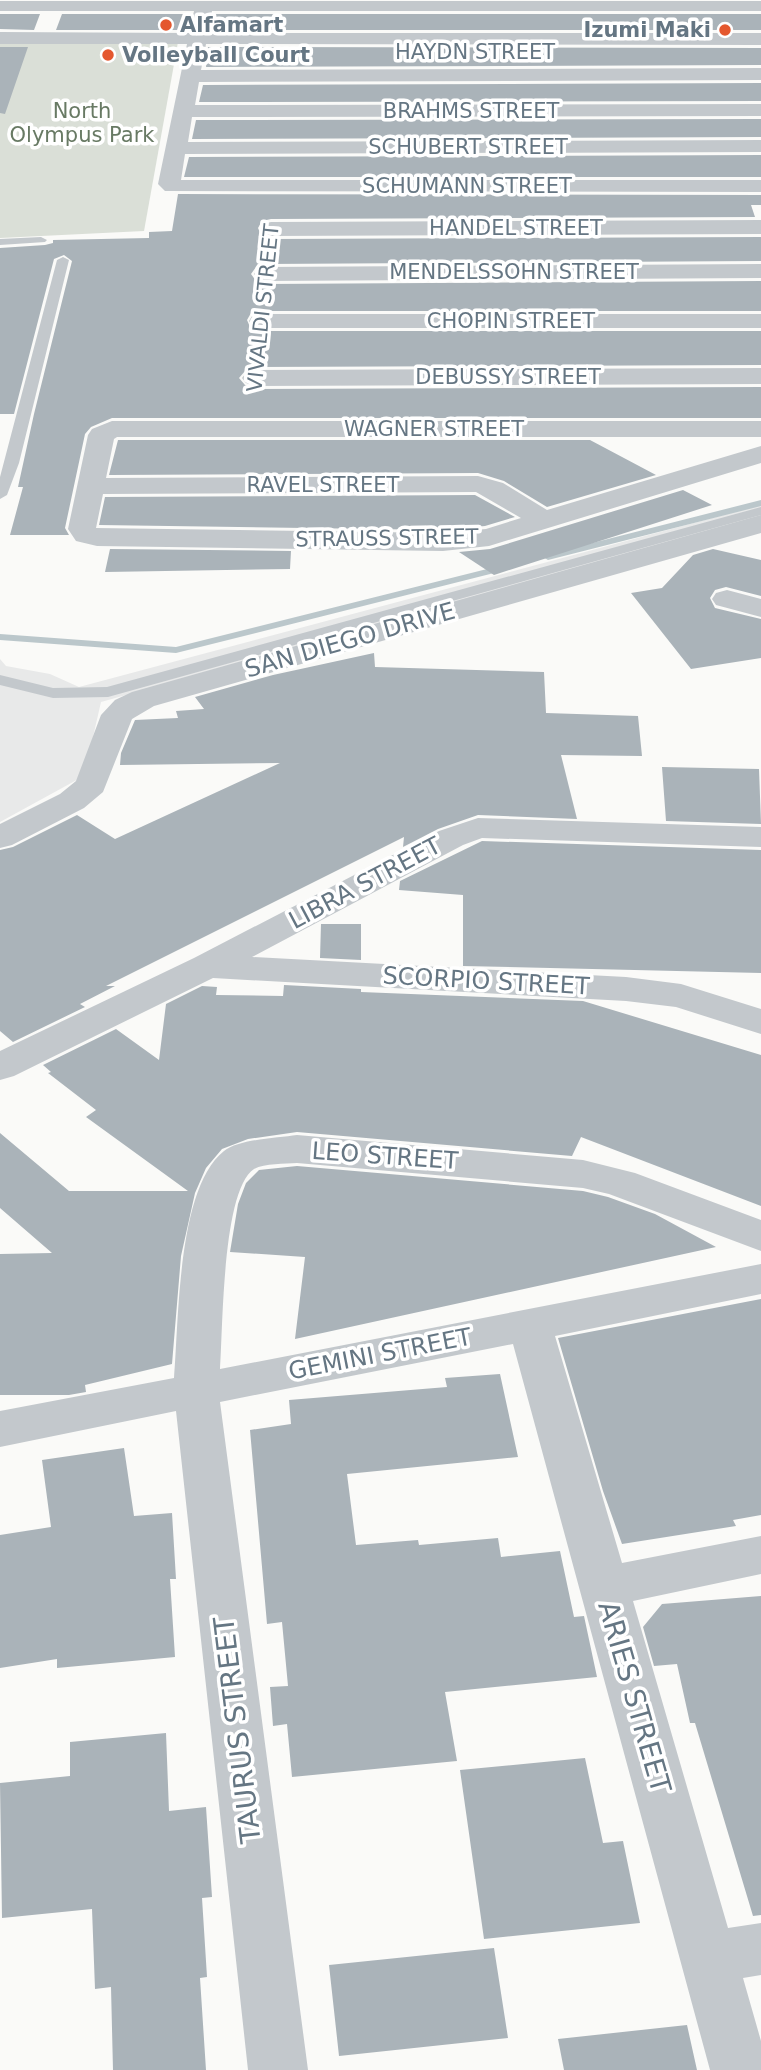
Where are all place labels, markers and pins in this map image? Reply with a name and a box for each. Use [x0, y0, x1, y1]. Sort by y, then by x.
place label: Alfamart [180, 13, 283, 37]
marker: Alfamart [158, 17, 174, 33]
place label: Izumi Maki [583, 18, 711, 42]
marker: Izumi Maki [717, 22, 733, 38]
place label: Volleyball Court [122, 43, 310, 67]
marker: Volleyball Court [100, 47, 116, 63]

